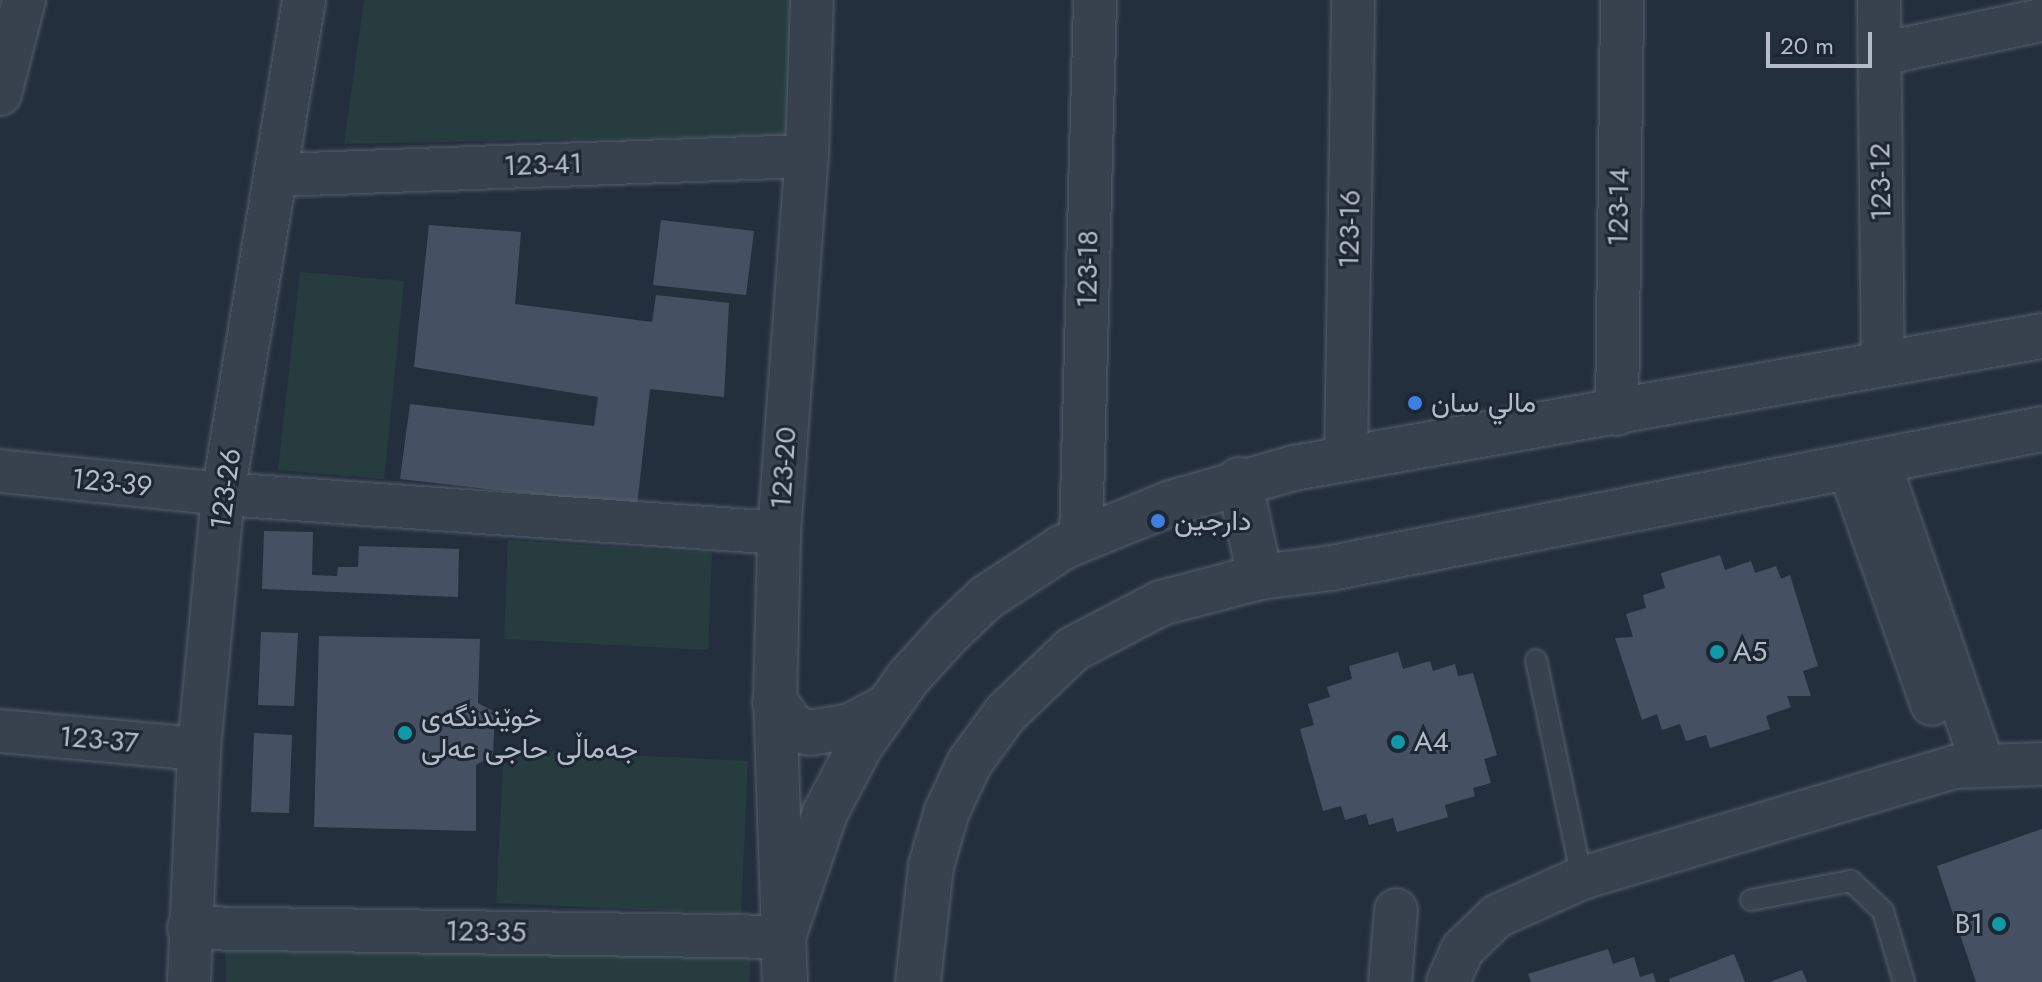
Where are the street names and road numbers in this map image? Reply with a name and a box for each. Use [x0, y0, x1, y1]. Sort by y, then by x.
street label: 123-12 [1864, 143, 1898, 221]
street label: 123-41 [503, 147, 583, 183]
street label: 123-14 [1602, 167, 1636, 247]
street label: 123-16 [1333, 189, 1367, 269]
street label: 123-18 [1071, 230, 1105, 308]
street label: 123-20 [764, 426, 804, 510]
street label: 123-26 [204, 446, 248, 532]
street label: 123-39 [70, 462, 154, 504]
street label: 123-37 [58, 720, 140, 760]
street label: 123-35 [445, 914, 527, 950]

